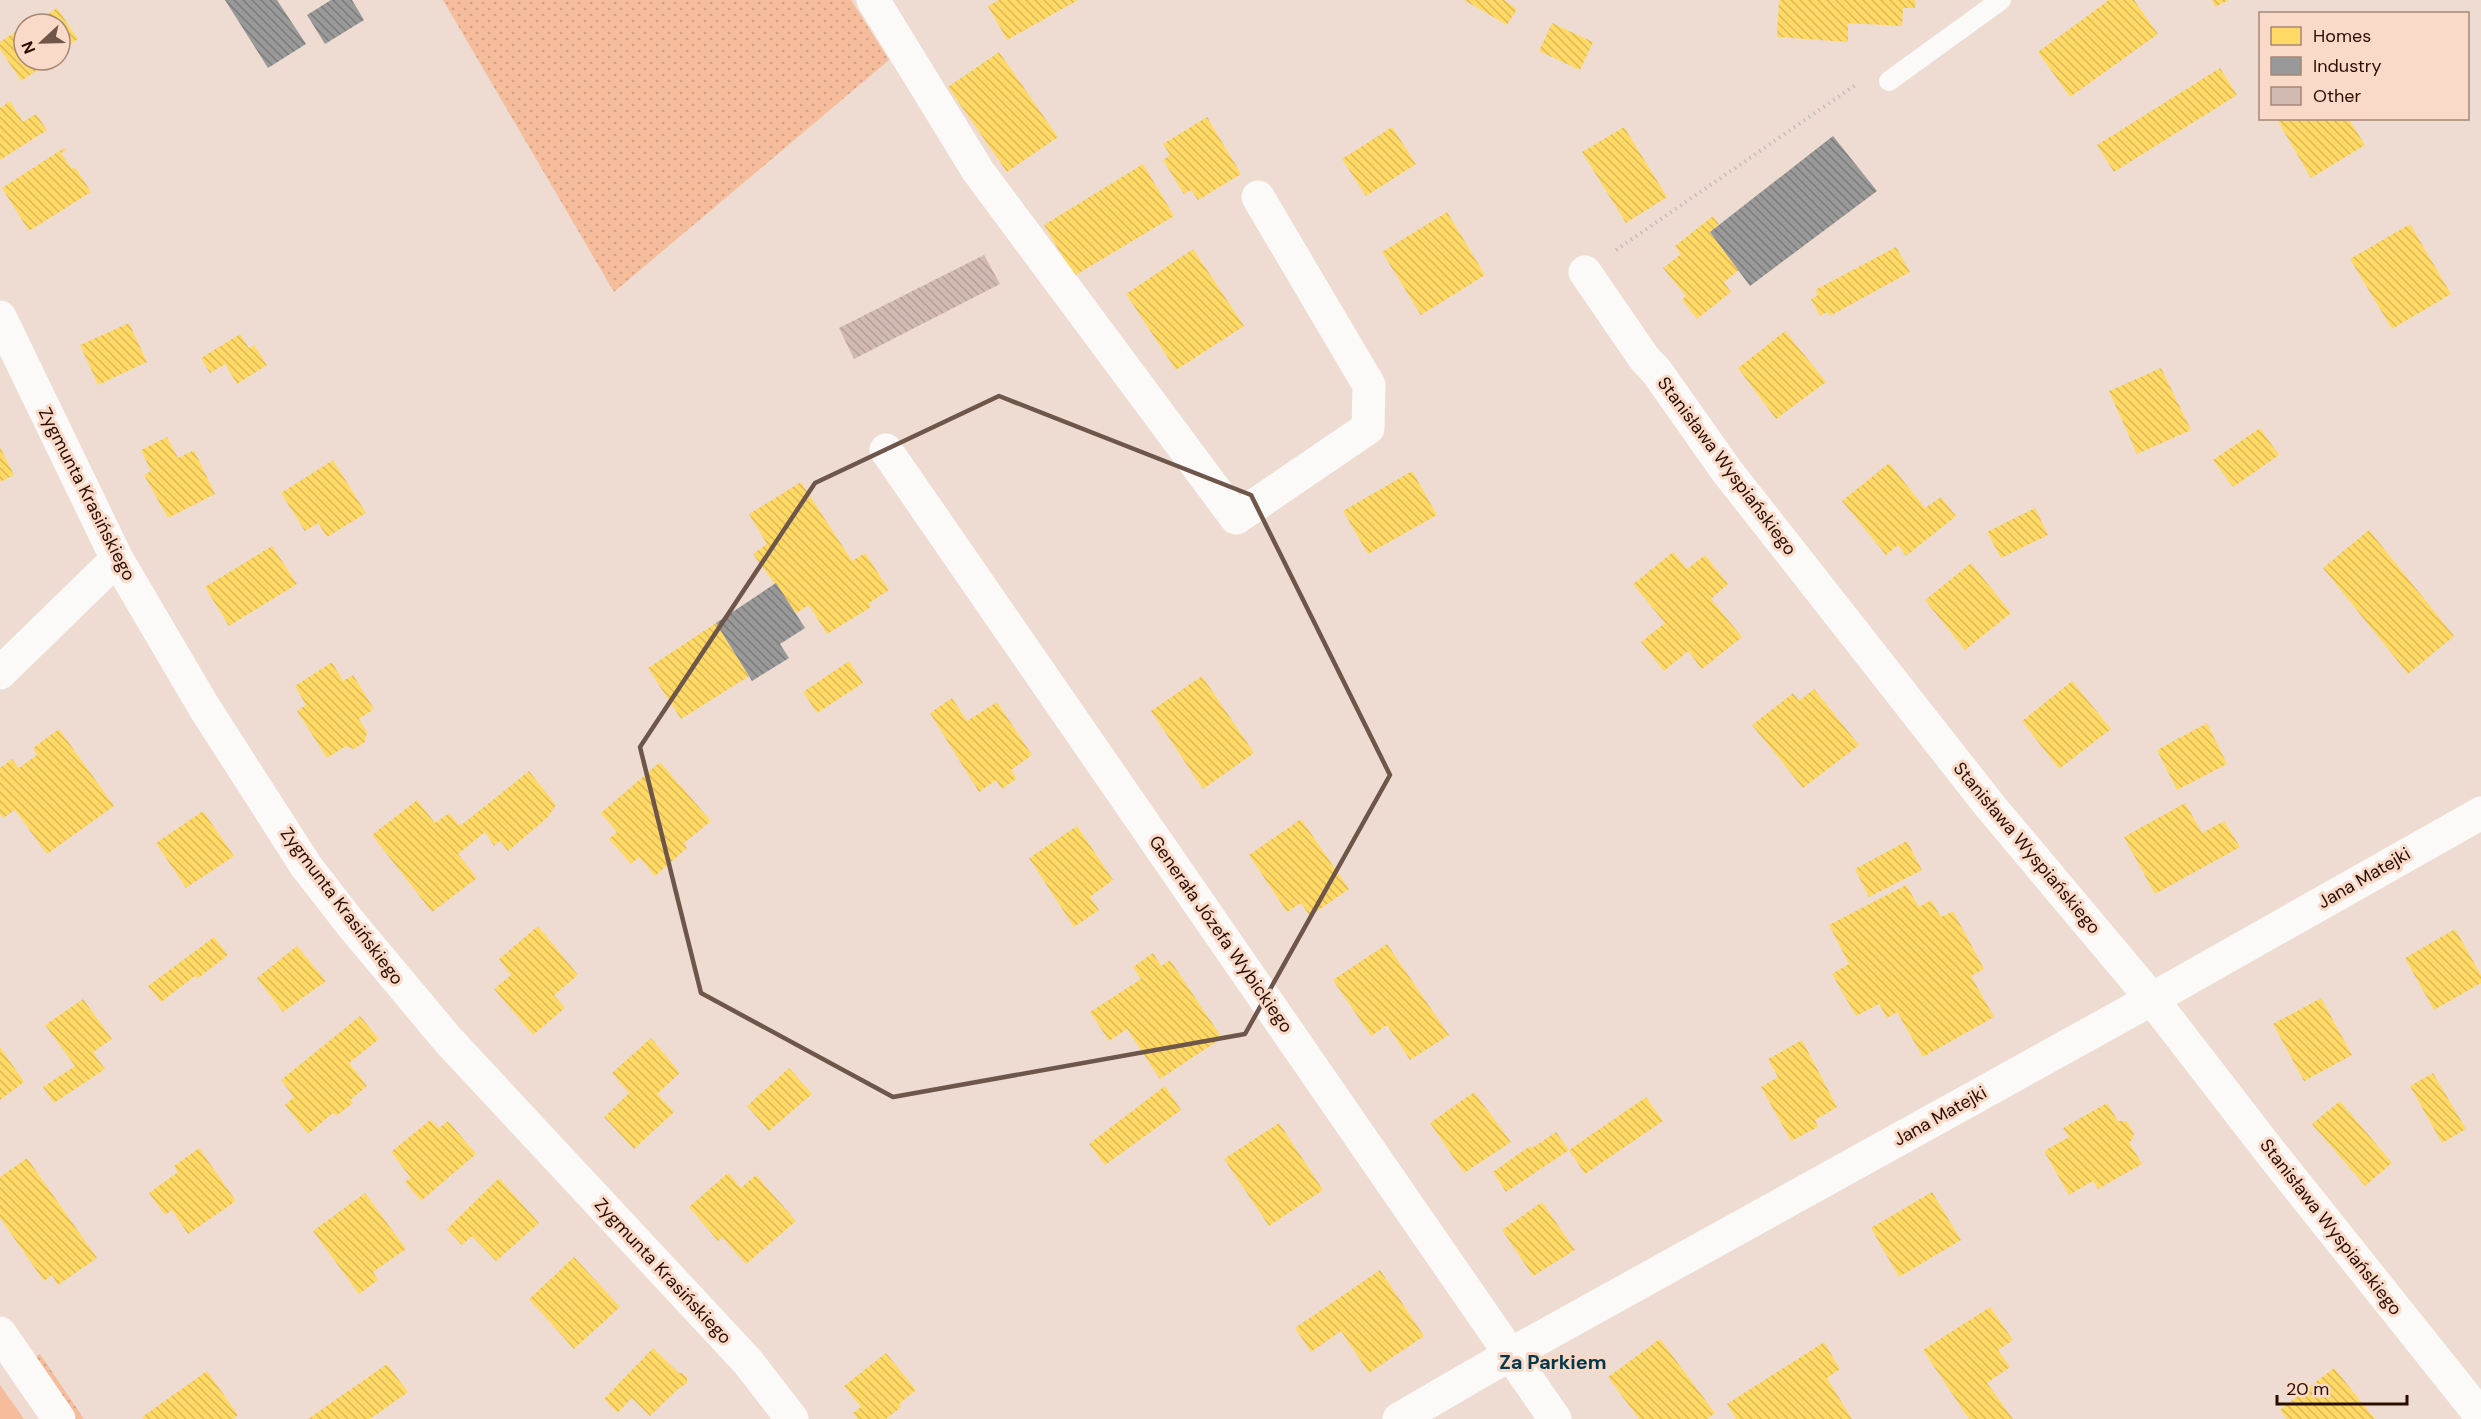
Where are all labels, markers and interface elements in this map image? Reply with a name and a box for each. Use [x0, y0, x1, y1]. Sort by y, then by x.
north arrow [12, 12, 72, 72]
legend [2259, 12, 2469, 120]
text: Homes [2313, 24, 2371, 48]
text: N [17, 38, 40, 57]
text: Industry [2313, 54, 2382, 78]
text: Other [2313, 84, 2362, 108]
street label: Stanisława Wyspiańskiego [1652, 372, 1802, 560]
street label: Zygmunta Krasińskiego [33, 403, 141, 585]
street label: Stanisława Wyspiańskiego [1948, 757, 2106, 939]
street label: Zygmunta Krasińskiego [275, 822, 409, 990]
street label: Generała Józefa Wybickiego [1144, 831, 1298, 1037]
street label: Jana Matejki [2313, 842, 2415, 914]
street label: Jana Matejki [1889, 1080, 1991, 1152]
street label: Stanisława Wyspiańskiego [2255, 1134, 2407, 1320]
street label: Zygmunta Krasińskiego [589, 1193, 737, 1349]
district label: Za Parkiem [1499, 1349, 1607, 1375]
scale bar [2277, 1368, 2408, 1406]
text: 20 m [2286, 1377, 2329, 1401]

